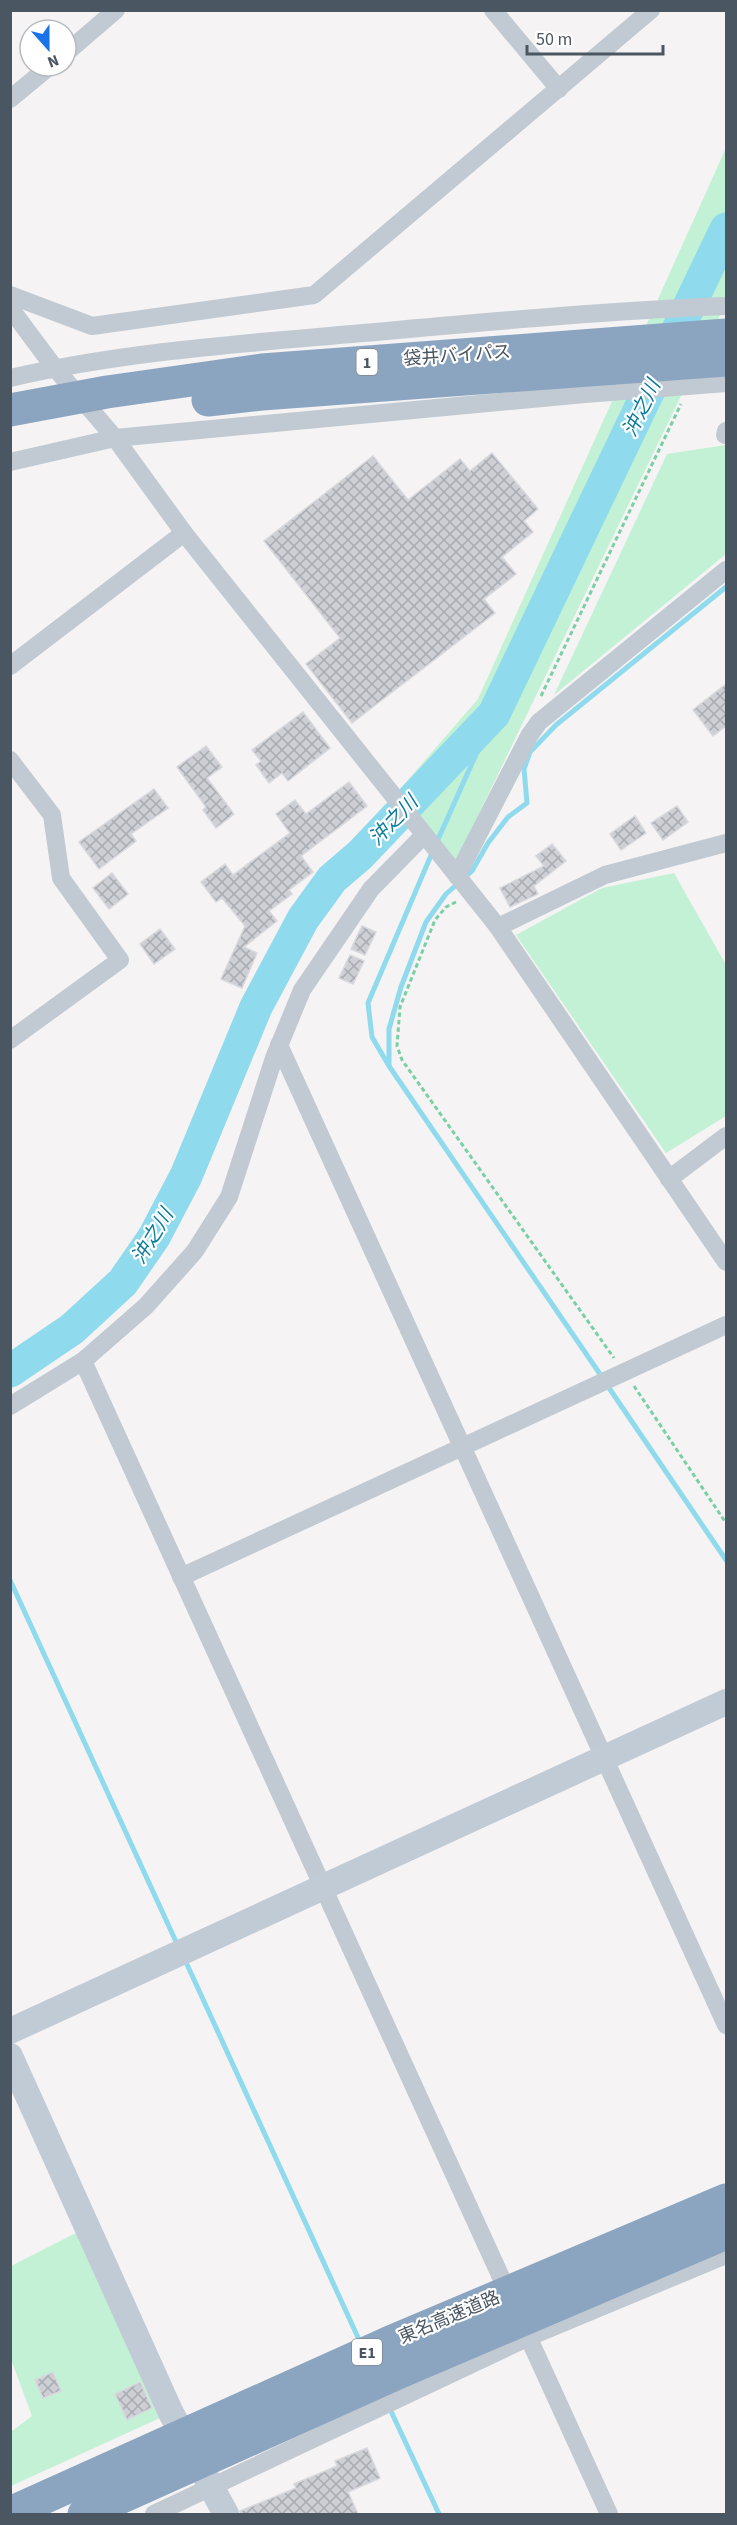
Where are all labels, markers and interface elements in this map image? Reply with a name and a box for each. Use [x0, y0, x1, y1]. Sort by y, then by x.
north arrow [18, 18, 78, 78]
scale bar [527, 18, 664, 56]
text: 50 m [536, 27, 572, 52]
text: N [44, 49, 62, 73]
street label: 袋井バイパス [402, 339, 512, 372]
road number: 1 [356, 349, 378, 375]
water label: 沖之川 [616, 374, 669, 442]
water label: 沖之川 [363, 788, 426, 852]
water label: 沖之川 [125, 1202, 181, 1269]
street label: 東名高速道路 [395, 2285, 504, 2350]
road number: E1 [352, 2339, 382, 2365]

